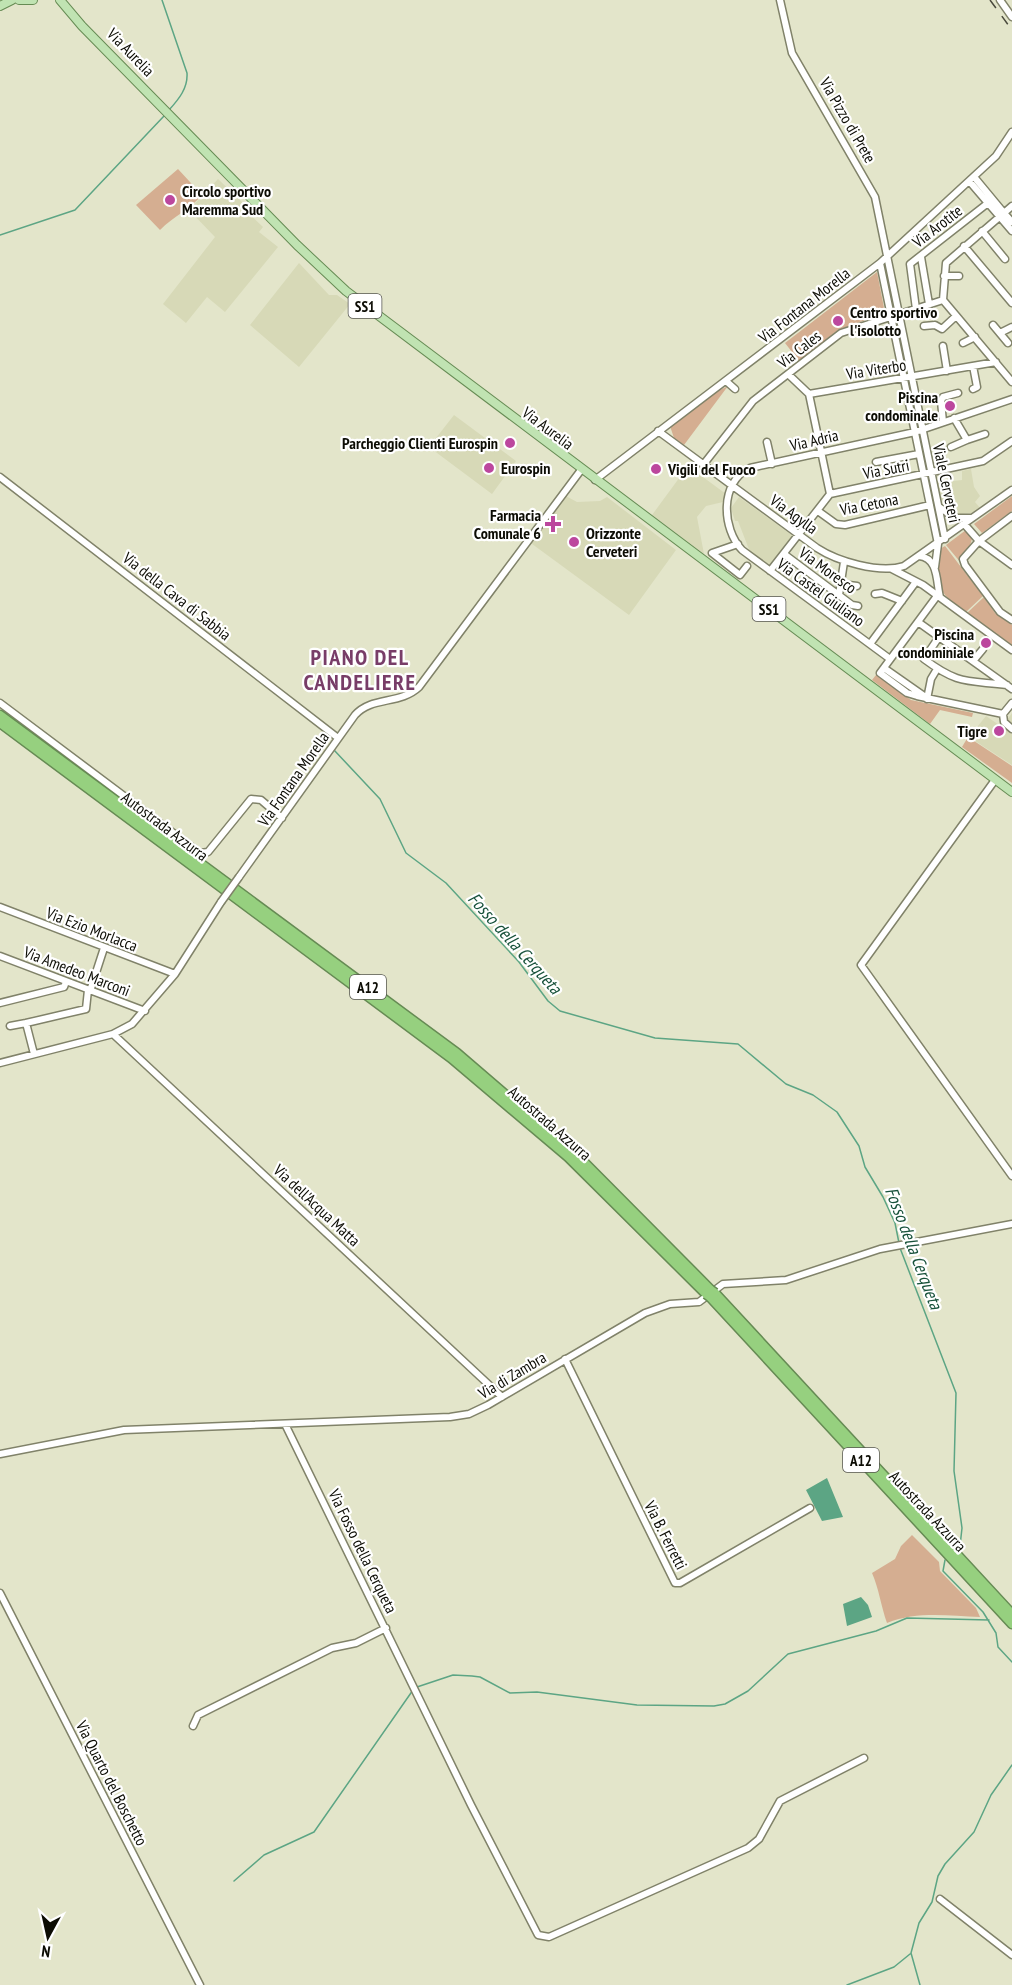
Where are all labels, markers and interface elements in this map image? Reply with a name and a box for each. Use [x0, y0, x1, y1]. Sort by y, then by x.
street label: Via Aurelia [102, 23, 159, 80]
street label: Via Pizzo di Prete [815, 73, 881, 166]
place label: Circolo sportivo Maremma Sud [182, 181, 271, 219]
marker: Circolo sportivo Maremma Sud [163, 193, 177, 207]
street label: Via Arotite [907, 200, 966, 252]
street label: Via Fontana Morella [753, 263, 854, 348]
road number: SS1 [348, 294, 382, 318]
place label: Centro sportivo l'isolotto [850, 302, 937, 340]
marker: Centro sportivo l'isolotto [831, 314, 845, 328]
street label: Via Cales [772, 326, 825, 373]
street label: Via Viterbo [844, 354, 907, 384]
place label: Piscina condominale [865, 387, 938, 425]
marker: Piscina condominale [943, 399, 957, 413]
street label: Via Aurelia [517, 402, 578, 454]
street label: Via Adria [787, 425, 840, 455]
place label: Parcheggio Clienti Eurospin [342, 433, 498, 453]
marker: Parcheggio Clienti Eurospin [503, 436, 517, 450]
street label: Viale Cerveteri [929, 441, 965, 524]
street label: Via Sutri [860, 455, 911, 483]
place label: Eurospin [501, 458, 550, 478]
place label: Vigili del Fuoco [667, 459, 756, 479]
marker: Eurospin [482, 461, 496, 475]
marker: Vigili del Fuoco [649, 462, 663, 476]
street label: Via Agylla [765, 489, 822, 538]
street label: Via Cetona [837, 489, 900, 520]
place label: Farmacia Comunale 6 [474, 505, 541, 543]
marker: Farmacia Comunale 6 [546, 517, 560, 531]
place label: Orizzonte Cerveteri [586, 523, 641, 561]
marker: Orizzonte Cerveteri [567, 535, 581, 549]
street label: Via Moresco [794, 542, 861, 598]
street label: Via della Cava di Sabbia [118, 547, 235, 644]
street label: Via Castel Giuliano [772, 553, 869, 631]
road number: SS1 [752, 597, 786, 621]
place label: Piscina condominiale [898, 624, 974, 662]
marker: Piscina condominiale [979, 636, 993, 650]
district label: PIANO DEL CANDELIERE [304, 643, 416, 696]
place label: Tigre [957, 721, 987, 741]
marker: Tigre [992, 724, 1006, 738]
street label: Via Fontana Morella [252, 728, 333, 831]
street label: Autostrada Azzurra [118, 787, 212, 865]
water label: Fosso della Cerqueta [463, 887, 567, 999]
street label: Via Ezio Morlacca [43, 902, 140, 956]
street label: Via Amedeo Marconi [20, 941, 133, 1000]
road number: A12 [350, 975, 386, 999]
street label: Autostrada Azzurra [504, 1081, 596, 1165]
street label: Via dell'Acqua Matta [269, 1159, 364, 1250]
water label: Fosso della Cerqueta [880, 1184, 948, 1313]
street label: Via di Zambra [474, 1347, 550, 1404]
road number: A12 [843, 1448, 879, 1472]
street label: Autostrada Azzurra [885, 1466, 971, 1556]
street label: Via Fosso della Cerqueta [324, 1485, 402, 1616]
street label: Via B. Ferretti [640, 1496, 692, 1573]
street label: Via Quarto del Boschetto [71, 1716, 152, 1849]
north arrow [18, 1907, 78, 1967]
text: N [40, 1941, 52, 1962]

